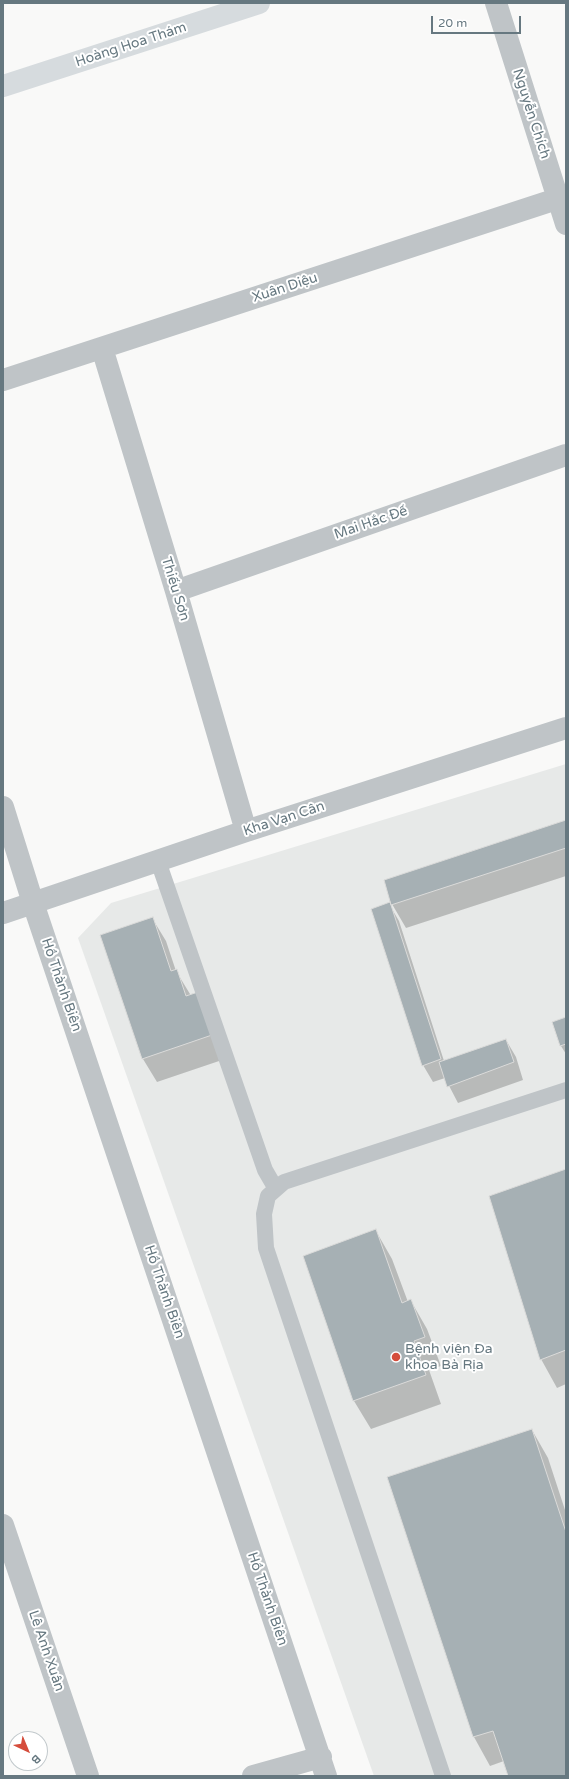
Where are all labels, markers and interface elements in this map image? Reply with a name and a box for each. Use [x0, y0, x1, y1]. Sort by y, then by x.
scale bar [433, 8, 523, 34]
text: 20 m [438, 16, 467, 30]
street label: Hoàng Hoa Thám [73, 19, 189, 71]
street label: Nguyễn Chích [509, 67, 553, 161]
street label: Xuân Diệu [250, 270, 320, 306]
street label: Mai Hắc Đế [332, 503, 410, 543]
street label: Thiếu Sơn [157, 555, 193, 623]
street label: Kha Vạn Cân [241, 798, 327, 840]
street label: Hồ Thành Biên [37, 936, 85, 1034]
street label: Hồ Thành Biên [140, 1243, 188, 1341]
place label: Bệnh viện Đa khoa Bà Rịa [405, 1341, 493, 1374]
marker: Bệnh viện Đa khoa Bà Rịa [390, 1351, 402, 1363]
street label: Hồ Thành Biên [243, 1550, 291, 1648]
street label: Lê Anh Xuân [24, 1608, 68, 1694]
north arrow [8, 1731, 48, 1771]
text: B [29, 1752, 43, 1767]

